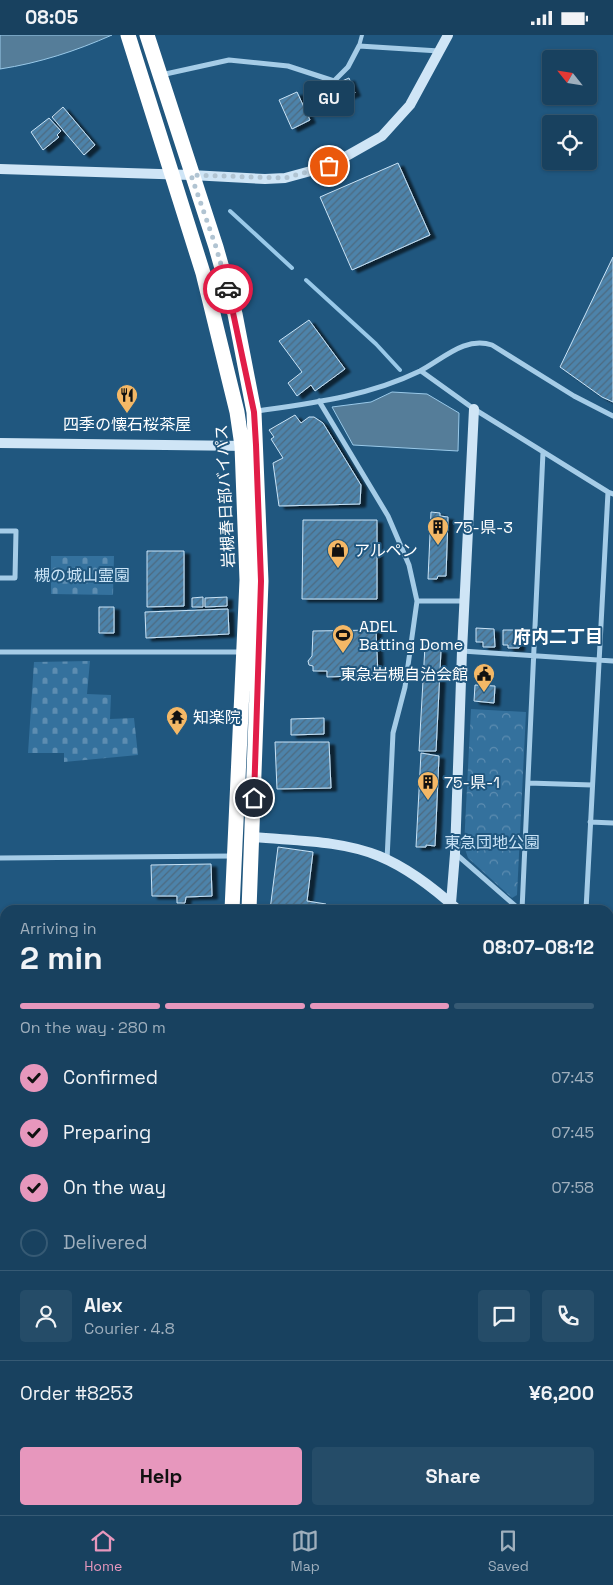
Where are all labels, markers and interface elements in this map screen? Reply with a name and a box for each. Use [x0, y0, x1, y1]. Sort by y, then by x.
text: 08:05 [25, 5, 78, 30]
north arrow [542, 50, 598, 105]
map controls [542, 50, 597, 170]
callout: GU [304, 81, 354, 116]
text: GU [318, 88, 340, 109]
button: locate [542, 115, 597, 170]
pin [308, 145, 350, 187]
icon: bag [315, 152, 343, 180]
courier [203, 264, 253, 314]
icon: car [214, 275, 242, 303]
restaurant icon: 四季の懐石桜茶屋 [115, 383, 139, 414]
place label: 四季の懐石桜茶屋 [63, 414, 191, 435]
street label: 岩槻春日部バイパス [211, 424, 239, 568]
building icon: 75-県-3 [426, 515, 450, 546]
place label: 75-県-3 [454, 517, 513, 538]
shop icon: アルペン [326, 538, 350, 569]
place label: アルペン [354, 540, 418, 561]
park label: 槻の城山霊園 [34, 565, 130, 586]
place label: ADEL Batting Dome [359, 616, 463, 655]
sports icon: ADEL Batting Dome [331, 623, 355, 654]
district label: 府内二丁目 [513, 625, 603, 648]
public building icon: 東急岩槻自治会館 [472, 662, 496, 693]
place label: 東急岩槻自治会館 [340, 664, 468, 685]
temple icon: 知楽院 [165, 705, 189, 736]
place label: 知楽院 [193, 707, 241, 728]
building icon: 75-県-1 [416, 770, 440, 801]
place label: 75-県-1 [444, 772, 500, 793]
pin [233, 777, 275, 819]
icon: home [240, 784, 268, 812]
park label: 東急団地公園 [444, 832, 540, 853]
text: Arriving in [20, 918, 97, 939]
text: 08:07–08:12 [483, 935, 594, 960]
text: 2 min [20, 938, 103, 978]
text: On the way · 280 m [20, 1017, 166, 1038]
icon: check [20, 1064, 48, 1092]
text: Confirmed [63, 1065, 158, 1090]
text: 07:43 [551, 1067, 594, 1088]
icon: check [20, 1119, 48, 1147]
text: Preparing [63, 1120, 151, 1145]
text: 07:45 [551, 1122, 594, 1143]
icon: check [20, 1174, 48, 1202]
text: On the way [63, 1175, 166, 1200]
text: 07:58 [551, 1177, 594, 1198]
text: Delivered [63, 1230, 148, 1255]
button: person [20, 1290, 72, 1342]
button: chat [478, 1290, 530, 1342]
button: phone [542, 1290, 594, 1342]
text: Alex [84, 1293, 123, 1318]
text: Courier · 4.8 [84, 1318, 175, 1339]
text: Order #8253 [20, 1381, 133, 1406]
text: ¥6,200 [529, 1381, 594, 1406]
button: Help [20, 1447, 302, 1505]
button: Share [312, 1447, 594, 1505]
tab: Home [84, 1527, 122, 1575]
tab: Map [291, 1527, 320, 1575]
tab: Saved [488, 1527, 529, 1575]

